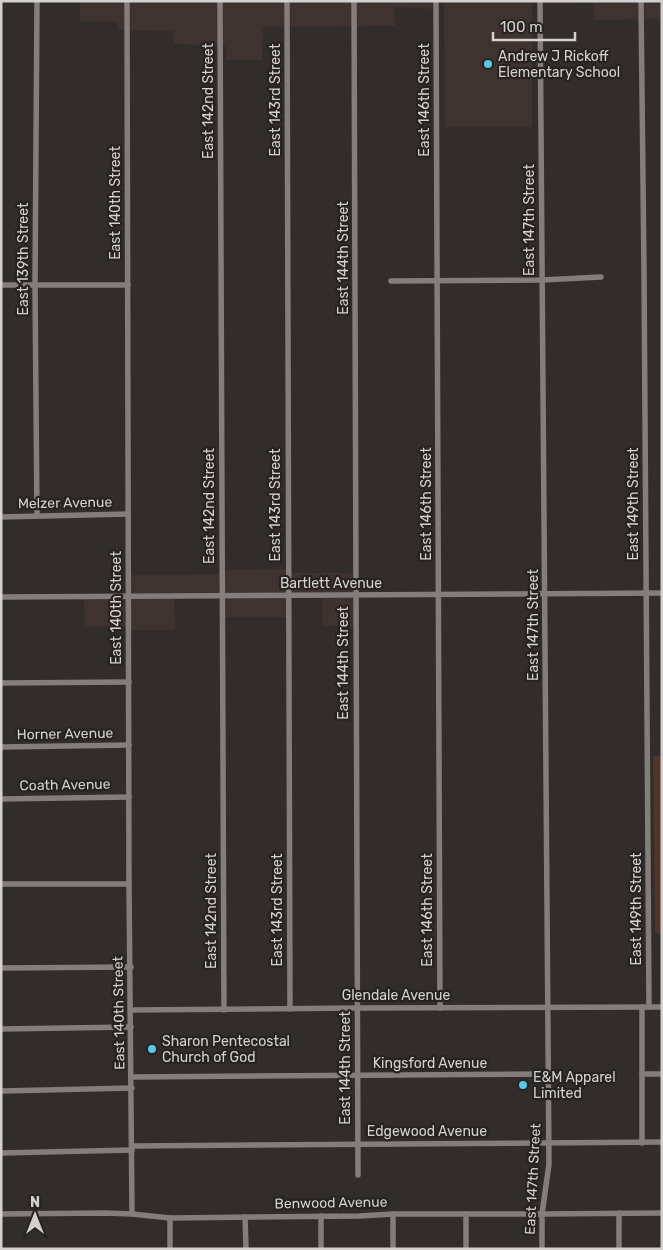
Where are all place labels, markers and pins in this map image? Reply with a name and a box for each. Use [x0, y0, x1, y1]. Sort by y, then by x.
place label: Andrew J Rickoff Elementary School [498, 48, 620, 81]
marker: Andrew J Rickoff Elementary School [482, 58, 494, 70]
place label: Sharon Pentecostal Church of God [162, 1033, 290, 1066]
marker: Sharon Pentecostal Church of God [146, 1043, 158, 1055]
place label: E&M Apparel Limited [533, 1069, 616, 1102]
marker: E&M Apparel Limited [517, 1079, 529, 1091]

